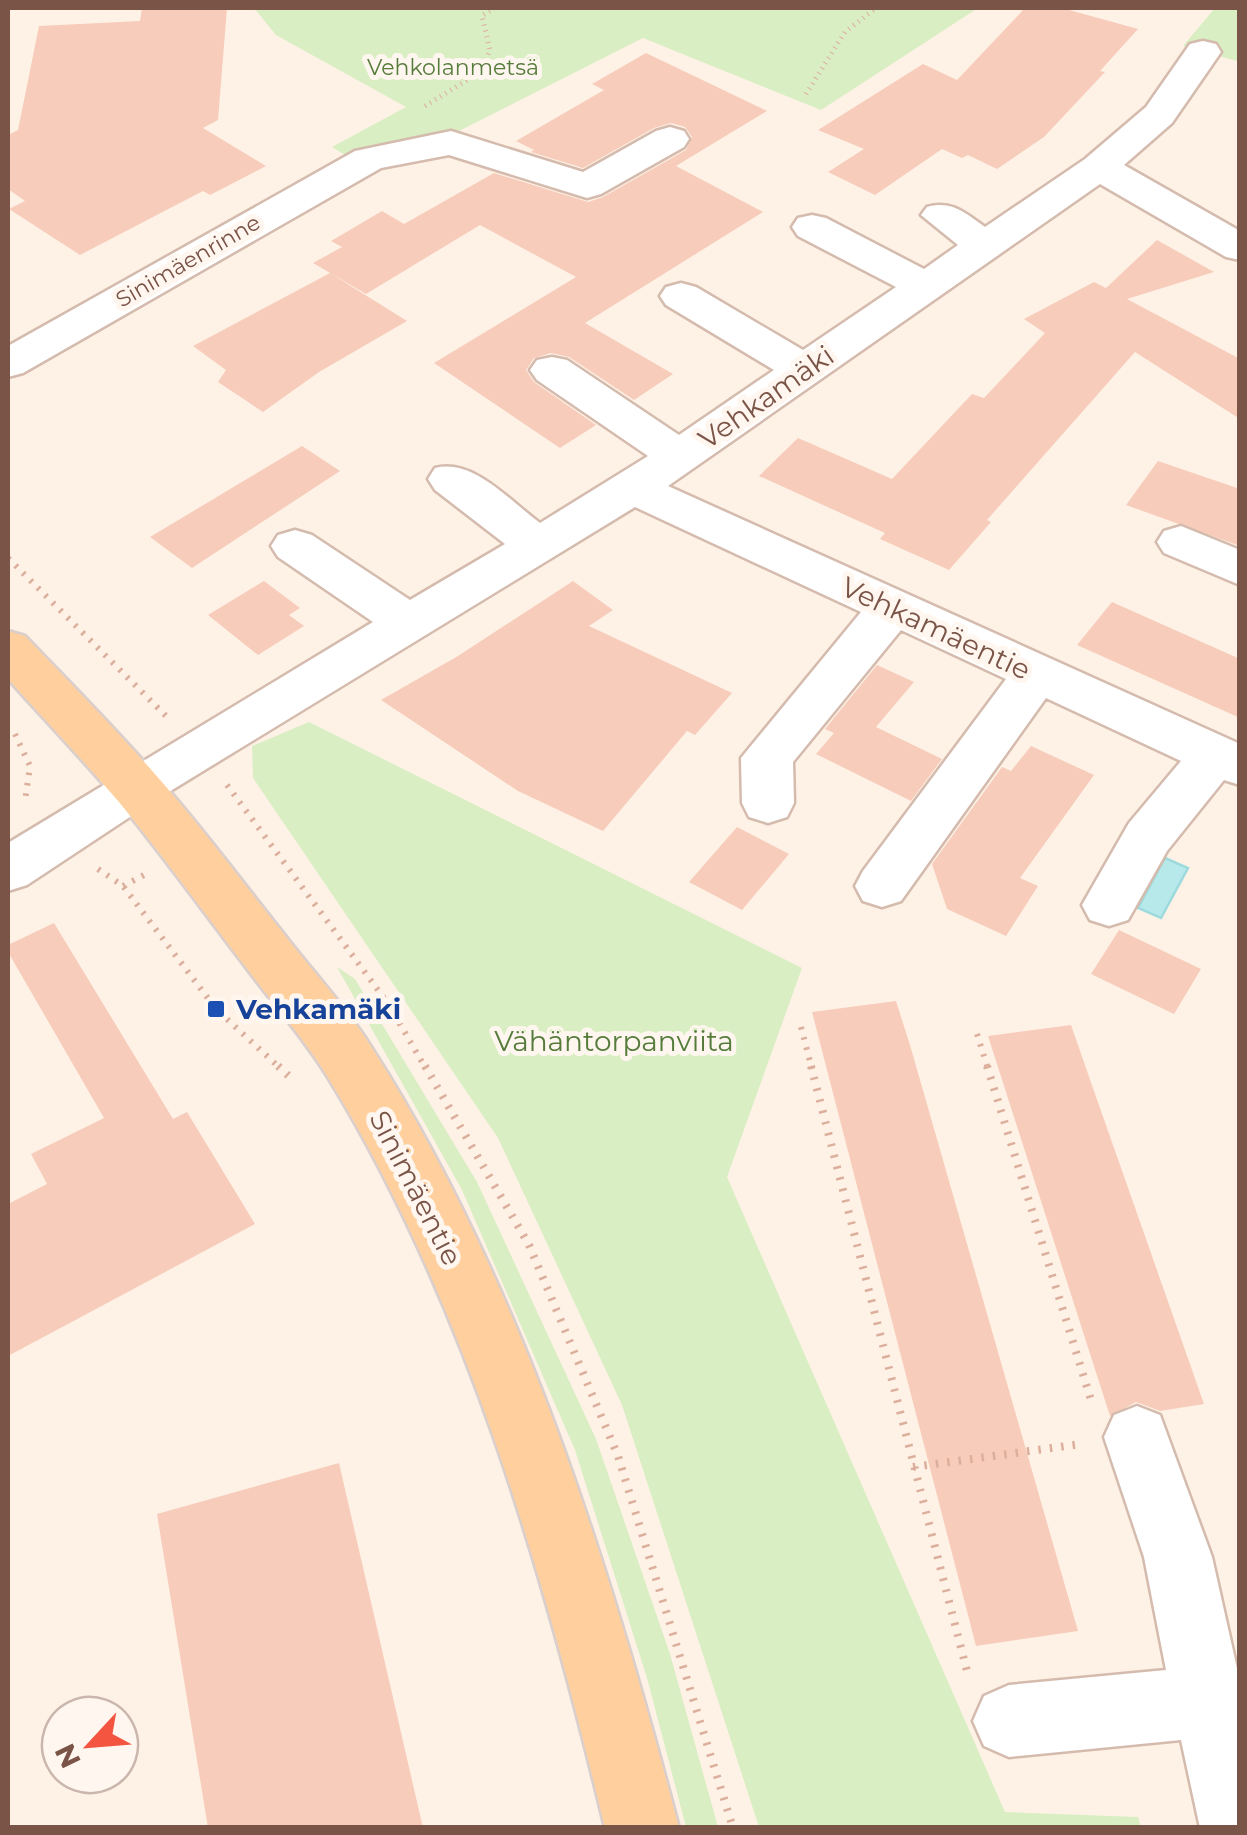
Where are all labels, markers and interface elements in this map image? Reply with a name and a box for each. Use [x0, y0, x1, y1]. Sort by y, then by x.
park label: Vehkolanmetsä [367, 54, 539, 81]
street label: Sinimäenrinne [111, 209, 265, 313]
street label: Vehkamäki [692, 338, 840, 456]
street label: Vehkamäentie [836, 569, 1036, 687]
place label: Vehkamäki [235, 992, 401, 1026]
marker: Vehkamäki [205, 998, 227, 1020]
park label: Vähäntorpanviita [494, 1024, 734, 1058]
street label: Sinimäentie [362, 1105, 470, 1271]
north arrow [40, 1695, 140, 1795]
text: N [47, 1738, 88, 1774]

